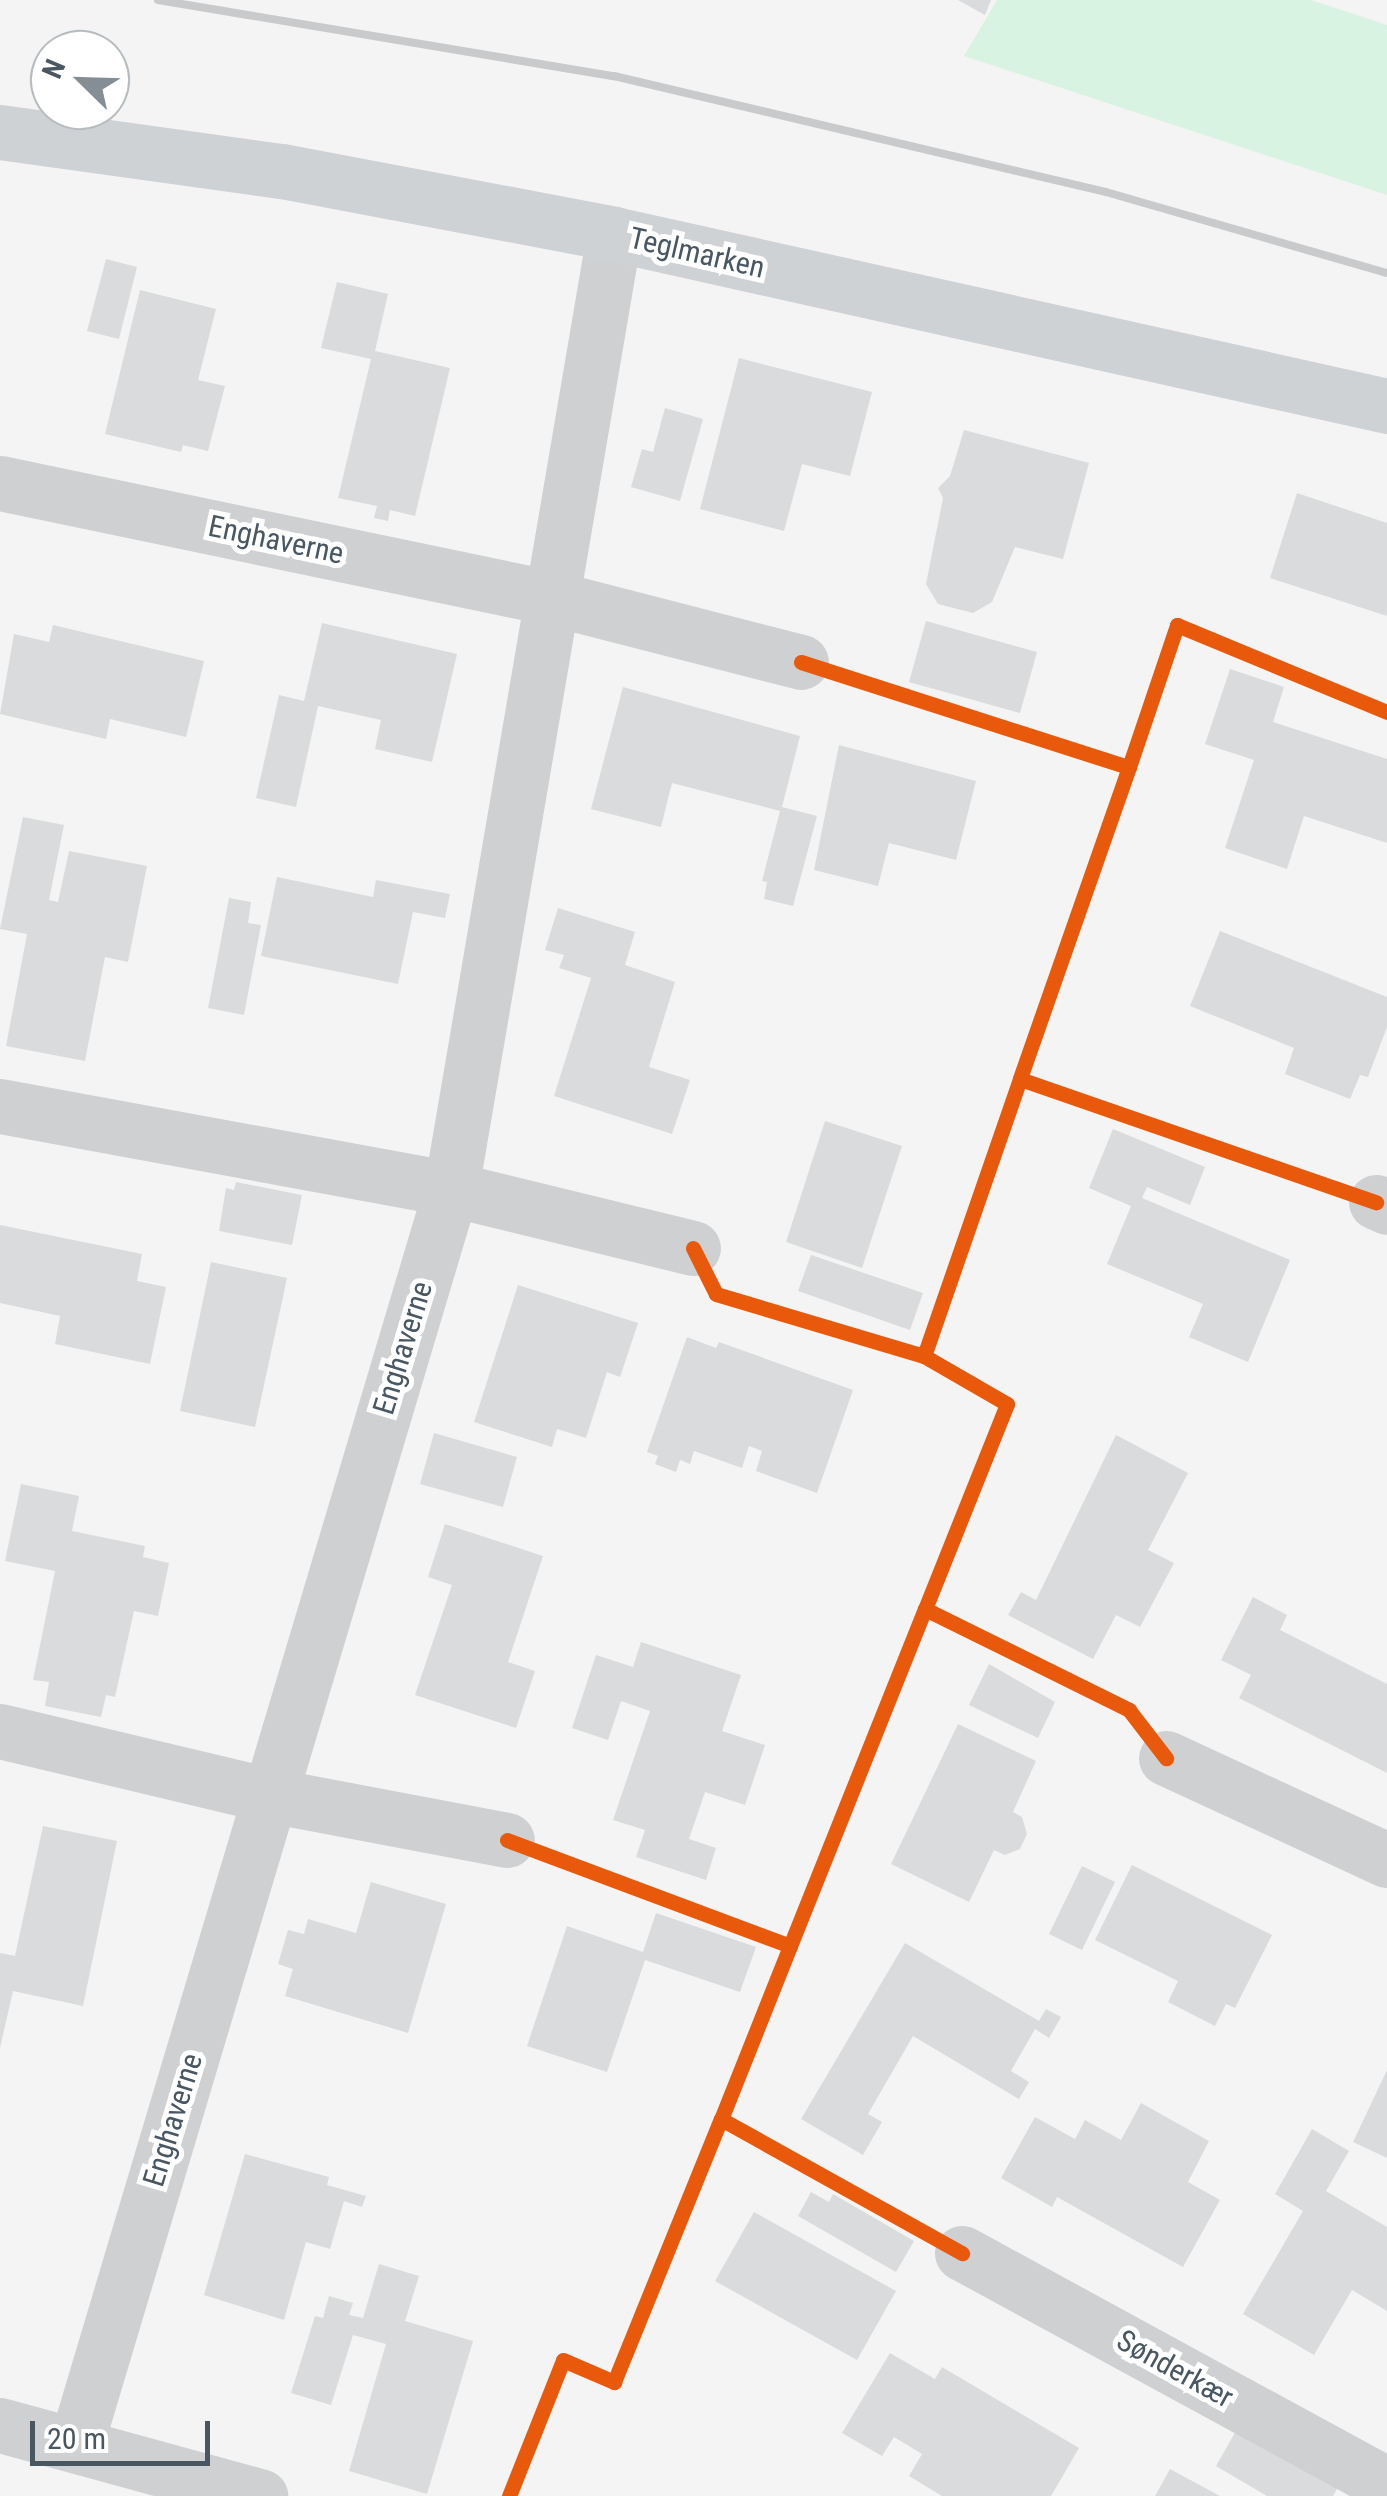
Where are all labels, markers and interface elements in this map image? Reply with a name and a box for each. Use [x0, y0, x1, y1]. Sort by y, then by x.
north arrow [30, 30, 130, 130]
text: N [35, 55, 72, 83]
street label: Teglmarken [626, 220, 768, 286]
street label: Enghaverne [205, 508, 347, 572]
street label: Enghaverne [366, 1277, 440, 1419]
street label: Enghaverne [136, 2049, 210, 2191]
street label: Sønderkær [1110, 2322, 1240, 2416]
scale bar [35, 2401, 215, 2463]
text: 20 m [47, 2421, 106, 2456]

